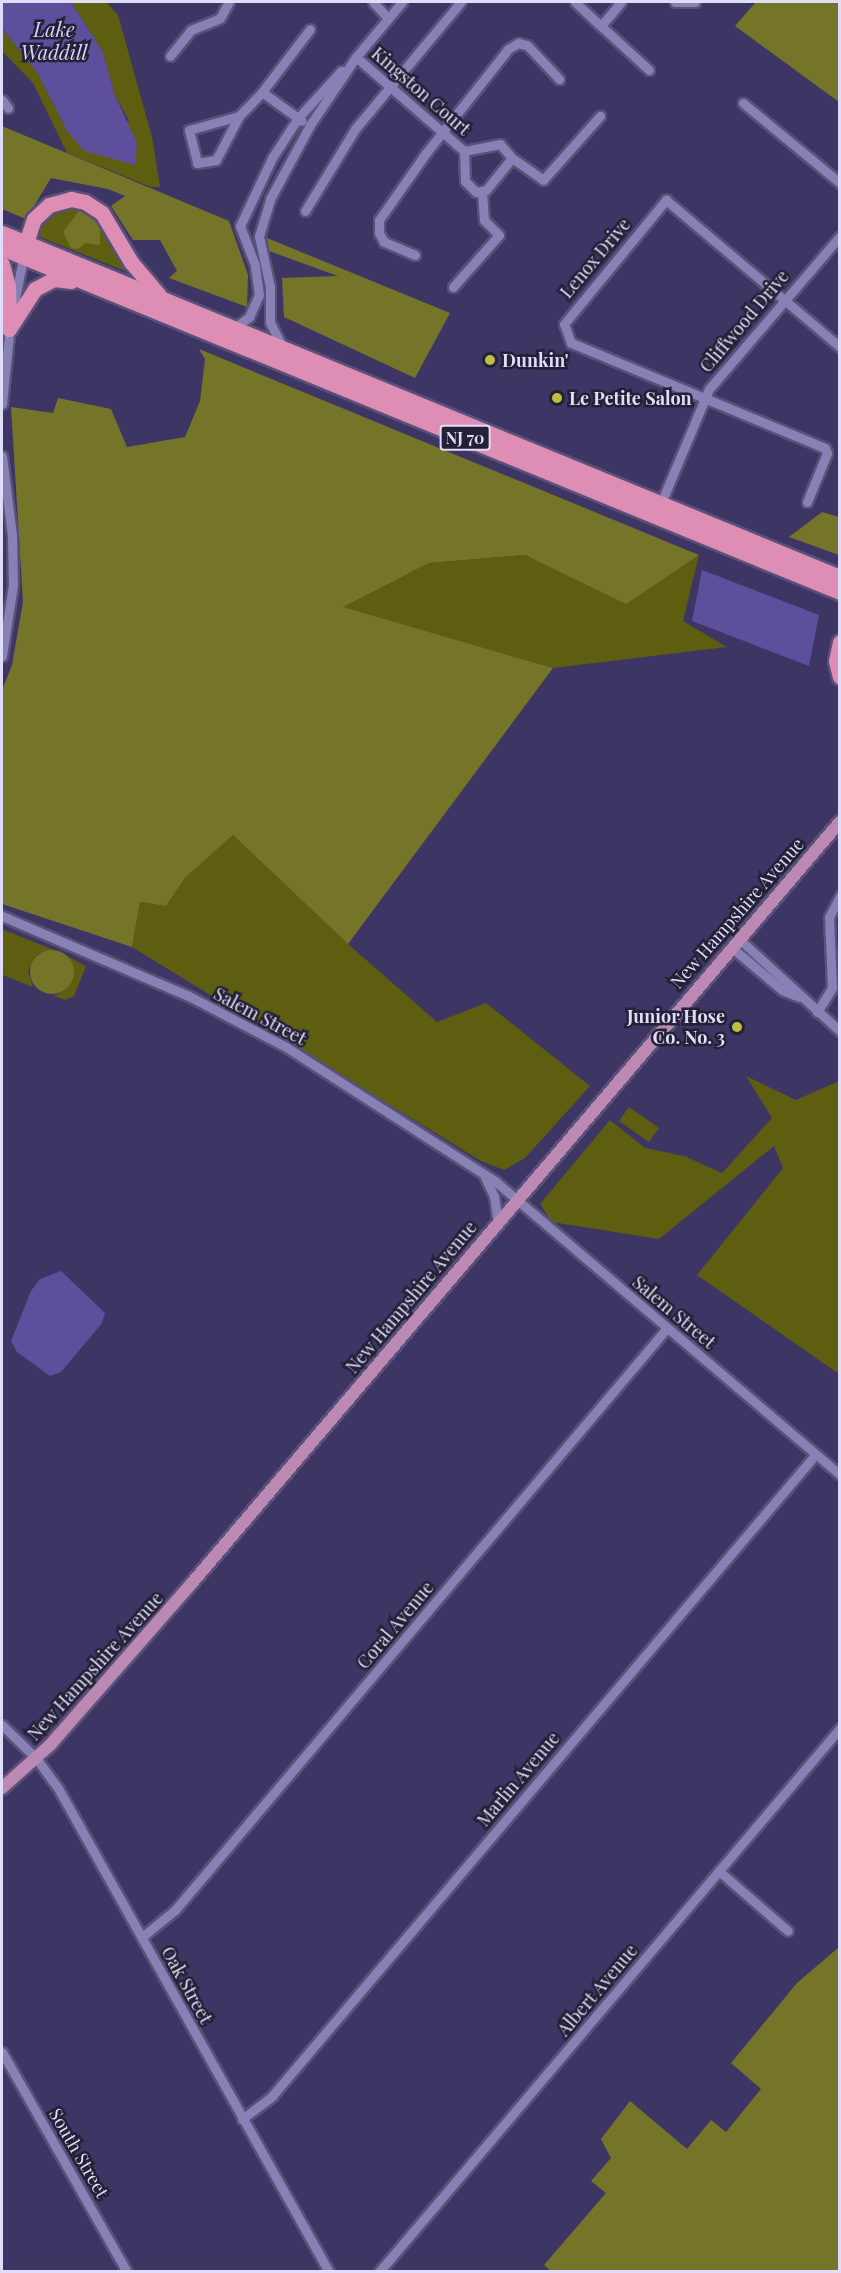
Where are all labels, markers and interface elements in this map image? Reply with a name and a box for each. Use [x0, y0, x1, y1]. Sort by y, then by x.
water label: Lake Waddill [21, 17, 87, 64]
street label: Kingston Court [367, 42, 475, 140]
street label: Lenox Drive [555, 214, 635, 302]
street label: Cliffwood Drive [695, 265, 793, 377]
place label: Dunkin' [502, 349, 569, 371]
marker: Dunkin' [483, 353, 497, 367]
place label: Le Petite Salon [569, 387, 692, 409]
marker: Le Petite Salon [550, 391, 564, 405]
road number: NJ 70 [440, 425, 490, 451]
street label: New Hampshire Avenue [665, 833, 809, 993]
street label: Salem Street [210, 983, 310, 1049]
place label: Junior Hose Co. No. 3 [627, 1006, 725, 1048]
marker: Junior Hose Co. No. 3 [730, 1020, 744, 1034]
street label: New Hampshire Avenue [341, 1216, 481, 1378]
street label: Salem Street [628, 1271, 720, 1353]
street label: Coral Avenue [352, 1577, 438, 1673]
street label: New Hampshire Avenue [22, 1587, 168, 1745]
street label: Marlin Avenue [472, 1727, 564, 1831]
street label: Albert Avenue [552, 1939, 642, 2041]
street label: Oak Street [157, 1943, 217, 2027]
street label: South Street [45, 2104, 113, 2202]

